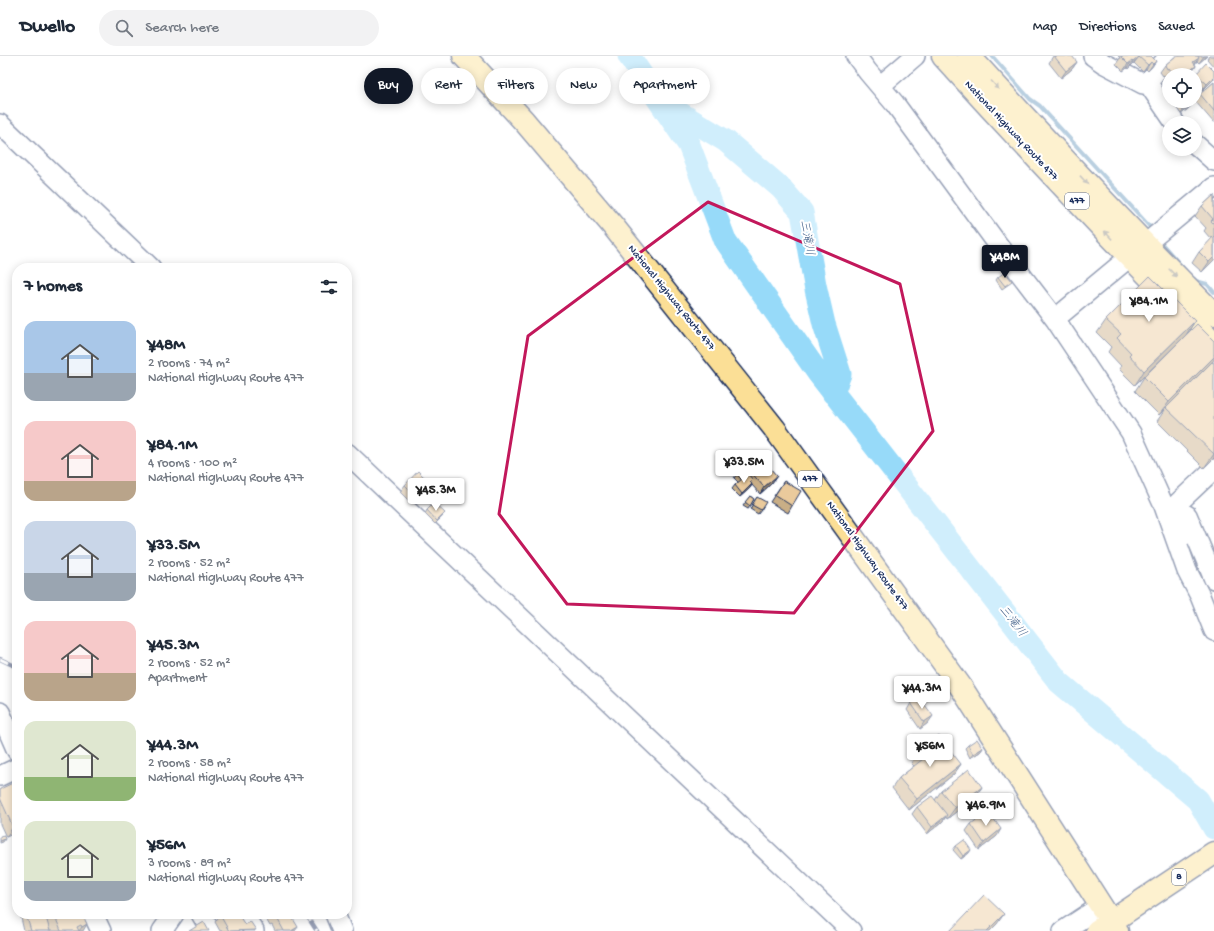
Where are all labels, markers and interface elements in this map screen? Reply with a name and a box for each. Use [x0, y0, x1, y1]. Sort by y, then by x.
search box [99, 10, 379, 46]
text: Dwello [20, 16, 75, 39]
icon: search [113, 17, 135, 39]
text: Search here [145, 19, 219, 37]
text: Map [1033, 19, 1057, 36]
text: Directions [1079, 19, 1136, 36]
text: Saved [1158, 19, 1194, 36]
chip: Buy [364, 68, 413, 104]
chip: Rent [421, 68, 476, 104]
chip: Filters [484, 68, 548, 104]
chip: New [556, 68, 611, 104]
chip: Apartment [619, 68, 710, 104]
map controls [1162, 68, 1202, 156]
button: locate [1162, 68, 1202, 108]
street label: National Highway Route 477 [962, 79, 1061, 183]
one-way arrow [991, 80, 1000, 90]
button: layers [1162, 116, 1202, 156]
one-way arrow [1079, 175, 1088, 185]
road number: 477 [1065, 193, 1089, 209]
water label: 三滝川 [796, 219, 817, 257]
one-way arrow [1104, 230, 1113, 240]
street label: National Highway Route 477 [625, 243, 717, 353]
pin: ¥48M [981, 245, 1029, 279]
text: ¥48M [991, 250, 1019, 265]
one-way arrow [1168, 268, 1178, 278]
icon: filters [318, 276, 340, 298]
text: 7 homes [24, 277, 82, 297]
pin: ¥84.1M [1116, 289, 1182, 323]
text: ¥84.1M [1130, 294, 1168, 309]
text: ¥48M [148, 336, 185, 356]
icon: home [56, 337, 104, 385]
text: 2 rooms · 74 m² [148, 356, 230, 371]
text: National Highway Route 477 [148, 371, 304, 386]
text: ¥84.1M [148, 436, 197, 456]
icon: home [56, 437, 104, 485]
pin: ¥33.5M [711, 450, 777, 484]
text: ¥33.5M [724, 455, 764, 470]
text: 4 rooms · 100 m² [148, 456, 237, 471]
text: National Highway Route 477 [148, 471, 304, 486]
road number: 477 [798, 471, 822, 487]
pin: ¥45.3M [403, 478, 469, 512]
text: ¥45.3M [417, 483, 455, 498]
street label: National Highway Route 477 [823, 499, 911, 613]
text: ¥33.5M [148, 536, 200, 556]
icon: home [56, 537, 104, 585]
text: 2 rooms · 52 m² [148, 556, 230, 571]
text: National Highway Route 477 [148, 571, 304, 586]
water label: 三滝川 [995, 603, 1029, 640]
text: ¥45.3M [148, 636, 199, 656]
icon: home [56, 637, 104, 685]
text: 2 rooms · 52 m² [148, 656, 230, 671]
text: Apartment [148, 671, 207, 686]
pin: ¥44.3M [889, 676, 955, 710]
text: ¥44.3M [903, 681, 941, 696]
pin: ¥56M [906, 734, 954, 768]
text: ¥44.3M [148, 736, 198, 756]
icon: home [56, 737, 104, 785]
text: ¥56M [916, 739, 944, 754]
text: 2 rooms · 58 m² [148, 756, 231, 771]
text: National Highway Route 477 [148, 771, 304, 786]
pin: ¥46.9M [953, 793, 1019, 827]
text: ¥46.9M [967, 798, 1005, 813]
text: ¥56M [148, 836, 185, 856]
icon: home [56, 837, 104, 885]
text: 3 rooms · 89 m² [148, 856, 231, 871]
road number: 8 [1172, 869, 1186, 885]
text: National Highway Route 477 [148, 871, 304, 886]

